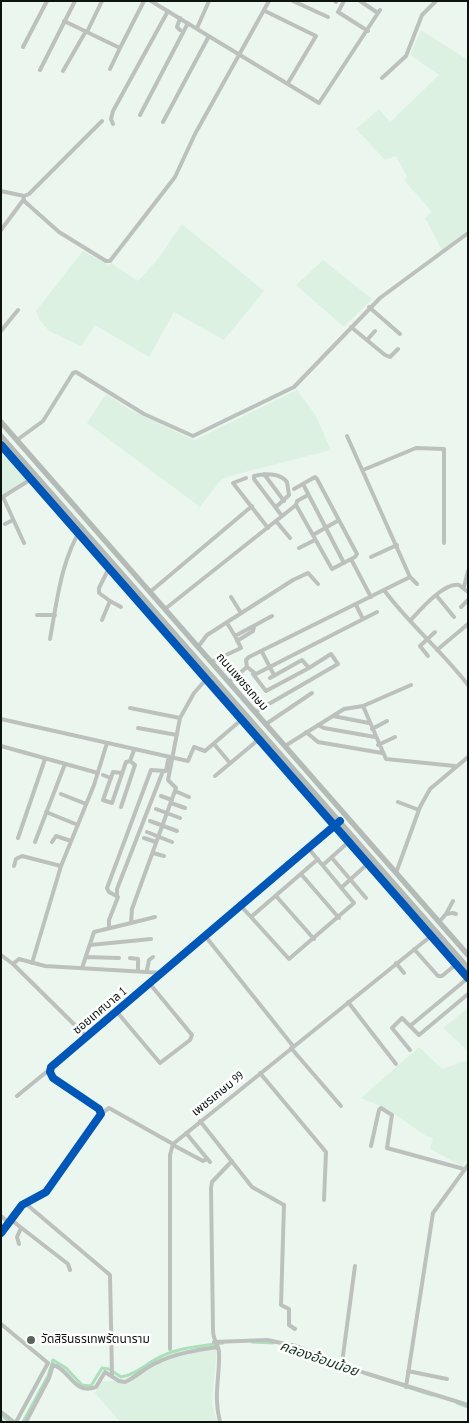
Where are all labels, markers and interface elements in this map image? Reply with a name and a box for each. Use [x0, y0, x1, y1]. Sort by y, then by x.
street label: ถนนเพชรเกษม [213, 650, 271, 714]
street label: ซอยเทศบาล 1 [70, 984, 130, 1038]
street label: เพชรเกษม 99 [189, 1069, 247, 1119]
place label: วัดสิรินธรเทพรัตนาราม [41, 1333, 150, 1347]
marker: วัดสิรินธรเทพรัตนาราม [25, 1334, 37, 1346]
water label: คลองอ้อมน้อย [278, 1338, 360, 1380]

